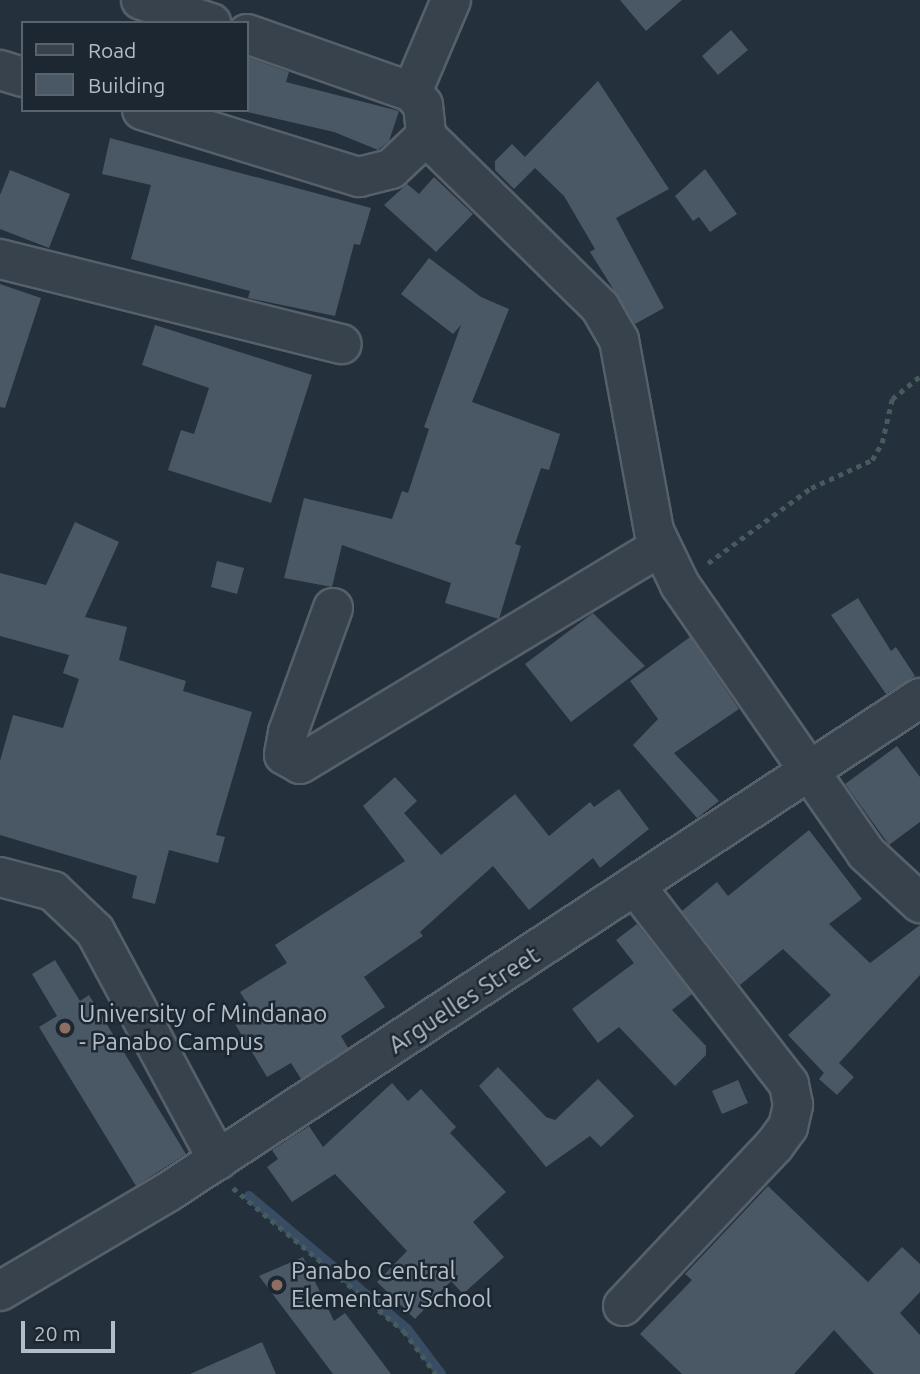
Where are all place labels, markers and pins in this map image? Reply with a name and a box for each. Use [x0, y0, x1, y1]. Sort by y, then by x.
place label: University of Mindanao - Panabo Campus [79, 1000, 327, 1056]
marker: University of Mindanao - Panabo Campus [57, 1020, 73, 1036]
place label: Panabo Central Elementary School [291, 1257, 492, 1313]
marker: Panabo Central Elementary School [269, 1277, 285, 1293]

